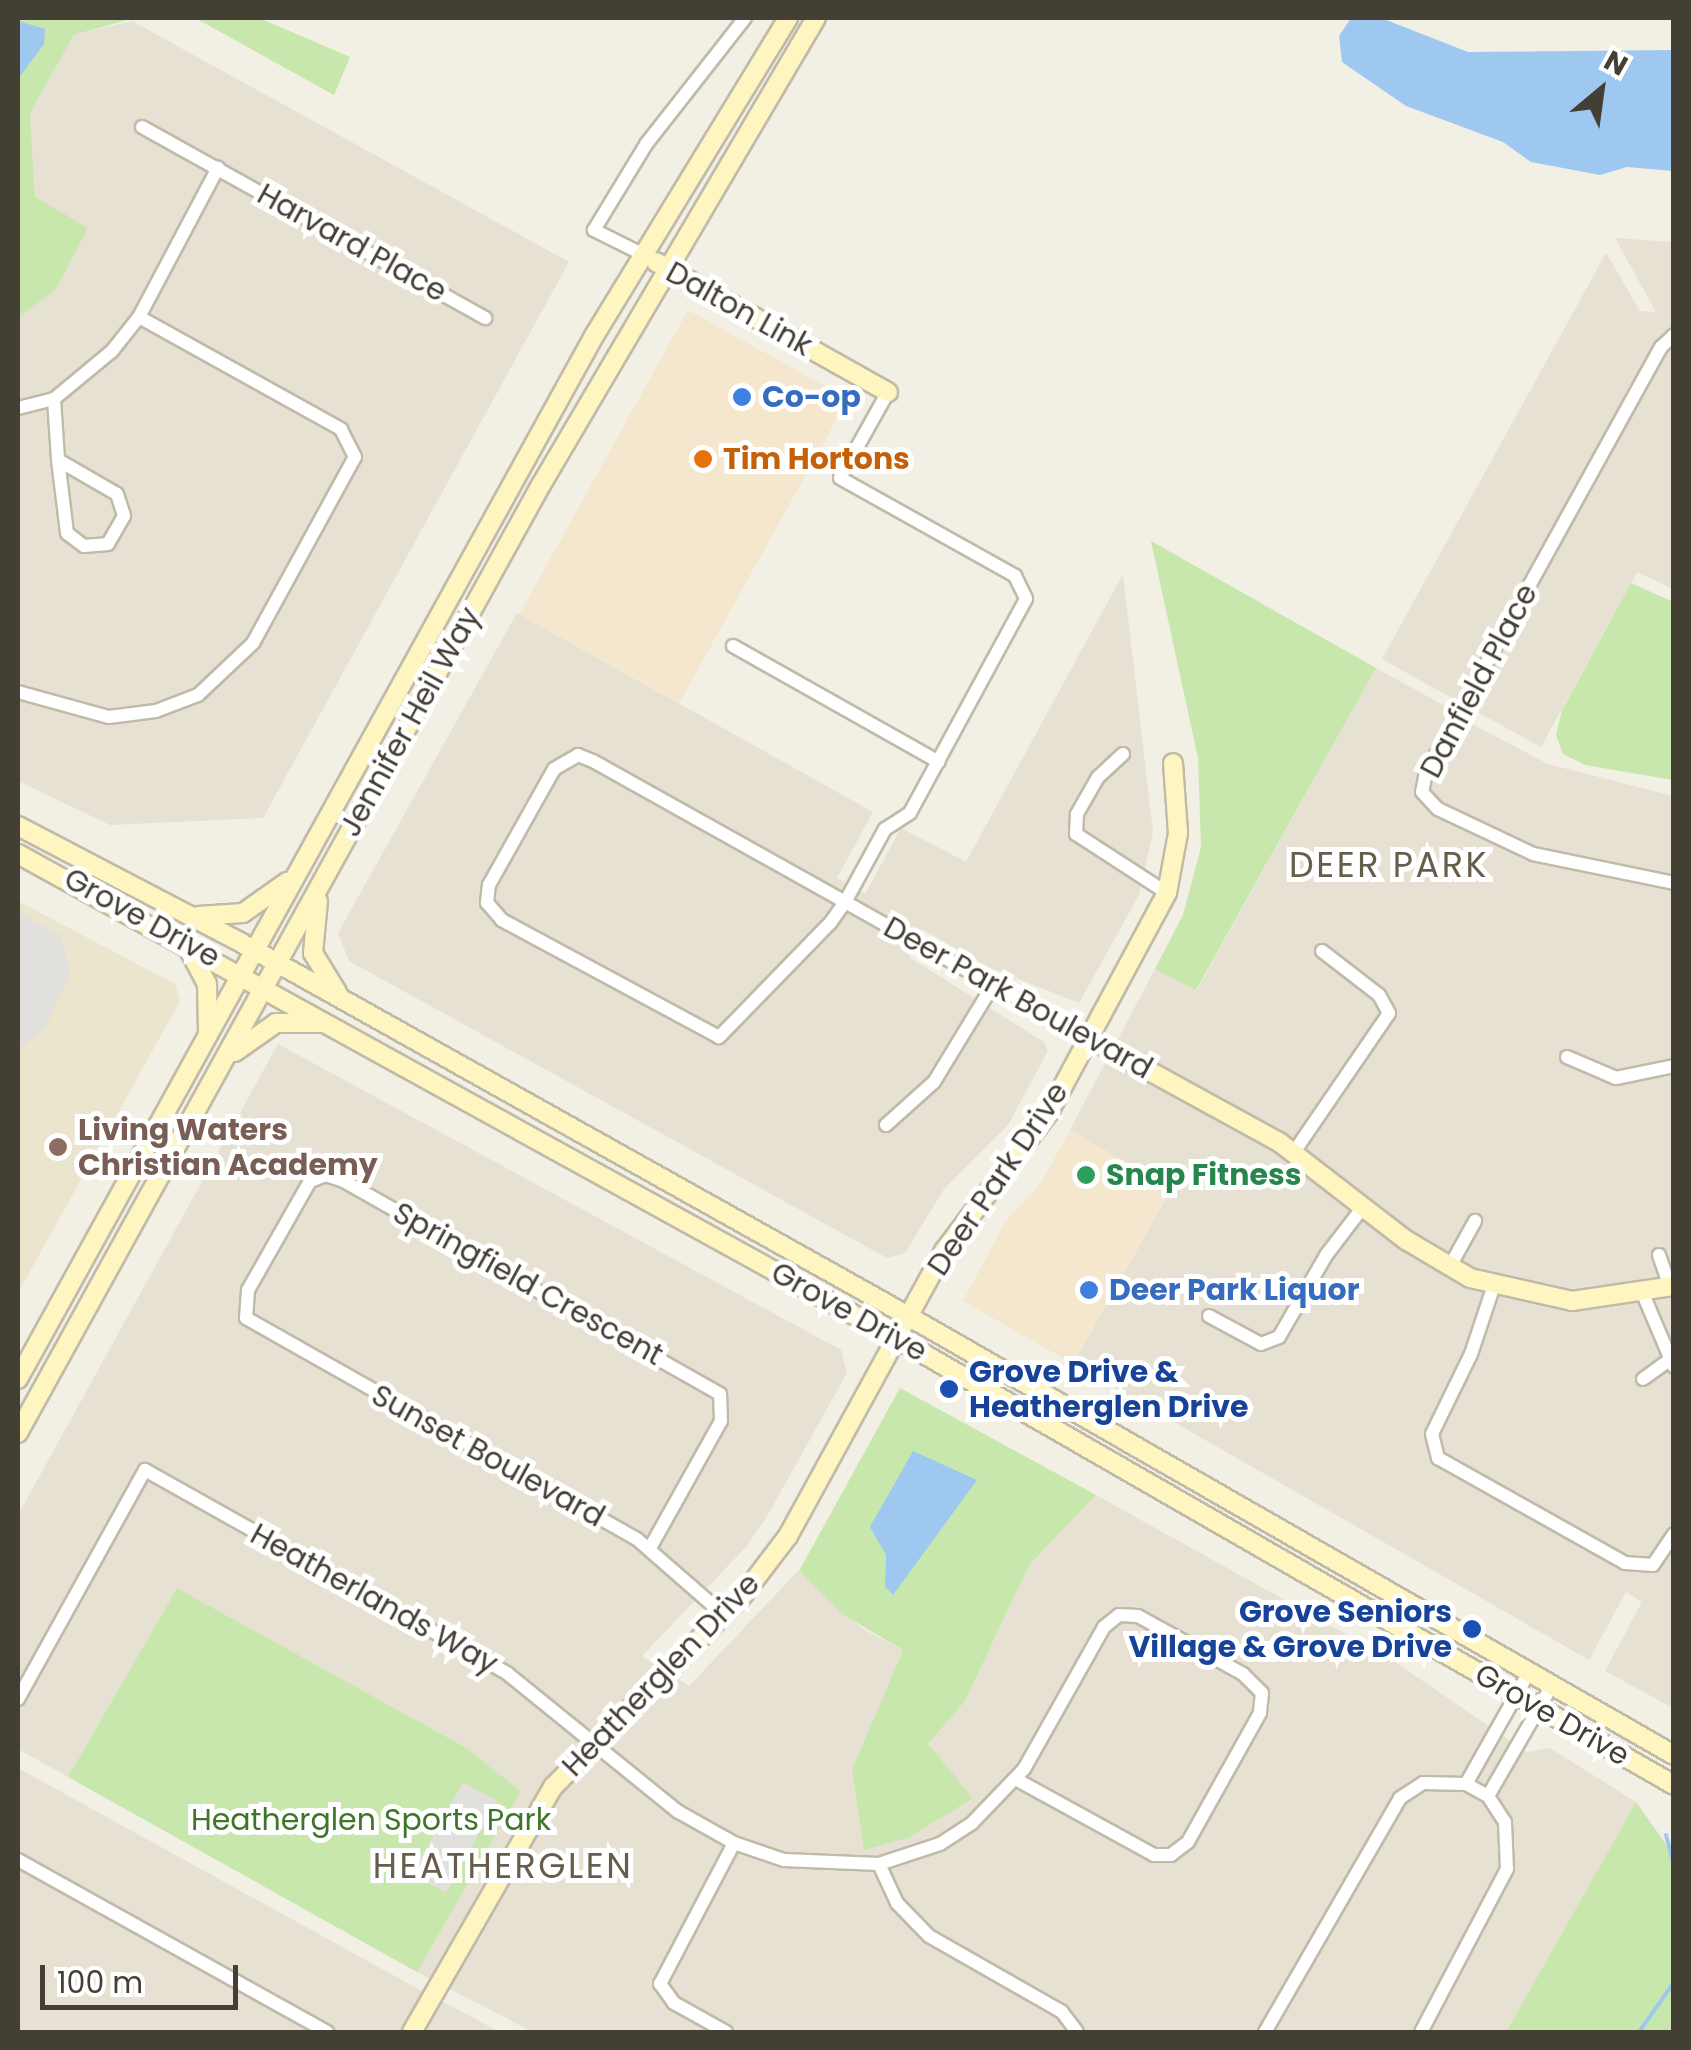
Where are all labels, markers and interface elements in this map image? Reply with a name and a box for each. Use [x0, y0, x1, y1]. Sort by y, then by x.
north arrow [1551, 40, 1651, 140]
text: N [1597, 41, 1634, 85]
street label: Harvard Place [251, 176, 453, 310]
street label: Dalton Link [660, 254, 818, 364]
place label: Co-op [762, 379, 861, 415]
marker: Co-op [731, 386, 753, 408]
place label: Tim Hortons [723, 441, 910, 477]
marker: Tim Hortons [692, 448, 714, 470]
street label: Danfield Place [1413, 578, 1545, 784]
street label: Jennifer Heil Way [332, 601, 488, 843]
district label: DEER PARK [1289, 844, 1489, 886]
street label: Grove Drive [58, 860, 226, 976]
street label: Deer Park Boulevard [878, 909, 1158, 1087]
street label: Deer Park Drive [920, 1076, 1076, 1282]
place label: Living Waters Christian Academy [78, 1112, 378, 1182]
marker: Living Waters Christian Academy [47, 1136, 69, 1158]
place label: Snap Fitness [1106, 1157, 1301, 1193]
marker: Snap Fitness [1075, 1164, 1097, 1186]
street label: Springfield Crescent [387, 1195, 669, 1373]
street label: Grove Drive [765, 1254, 933, 1370]
place label: Deer Park Liquor [1109, 1272, 1359, 1308]
marker: Deer Park Liquor [1078, 1279, 1100, 1301]
place label: Grove Drive & Heatherglen Drive [969, 1354, 1249, 1424]
street label: Sunset Boulevard [365, 1377, 611, 1535]
marker: Grove Drive & Heatherglen Drive [938, 1378, 960, 1400]
street label: Heatherlands Way [244, 1516, 504, 1682]
street label: Heatherglen Drive [555, 1566, 767, 1784]
place label: Grove Seniors Village & Grove Drive [1128, 1594, 1452, 1664]
marker: Grove Seniors Village & Grove Drive [1461, 1618, 1483, 1640]
street label: Grove Drive [1468, 1656, 1636, 1774]
park label: Heatherglen Sports Park [191, 1802, 551, 1838]
district label: HEATHERGLEN [373, 1845, 633, 1887]
scale bar [45, 1945, 242, 2007]
text: 100 m [57, 1961, 143, 2004]

